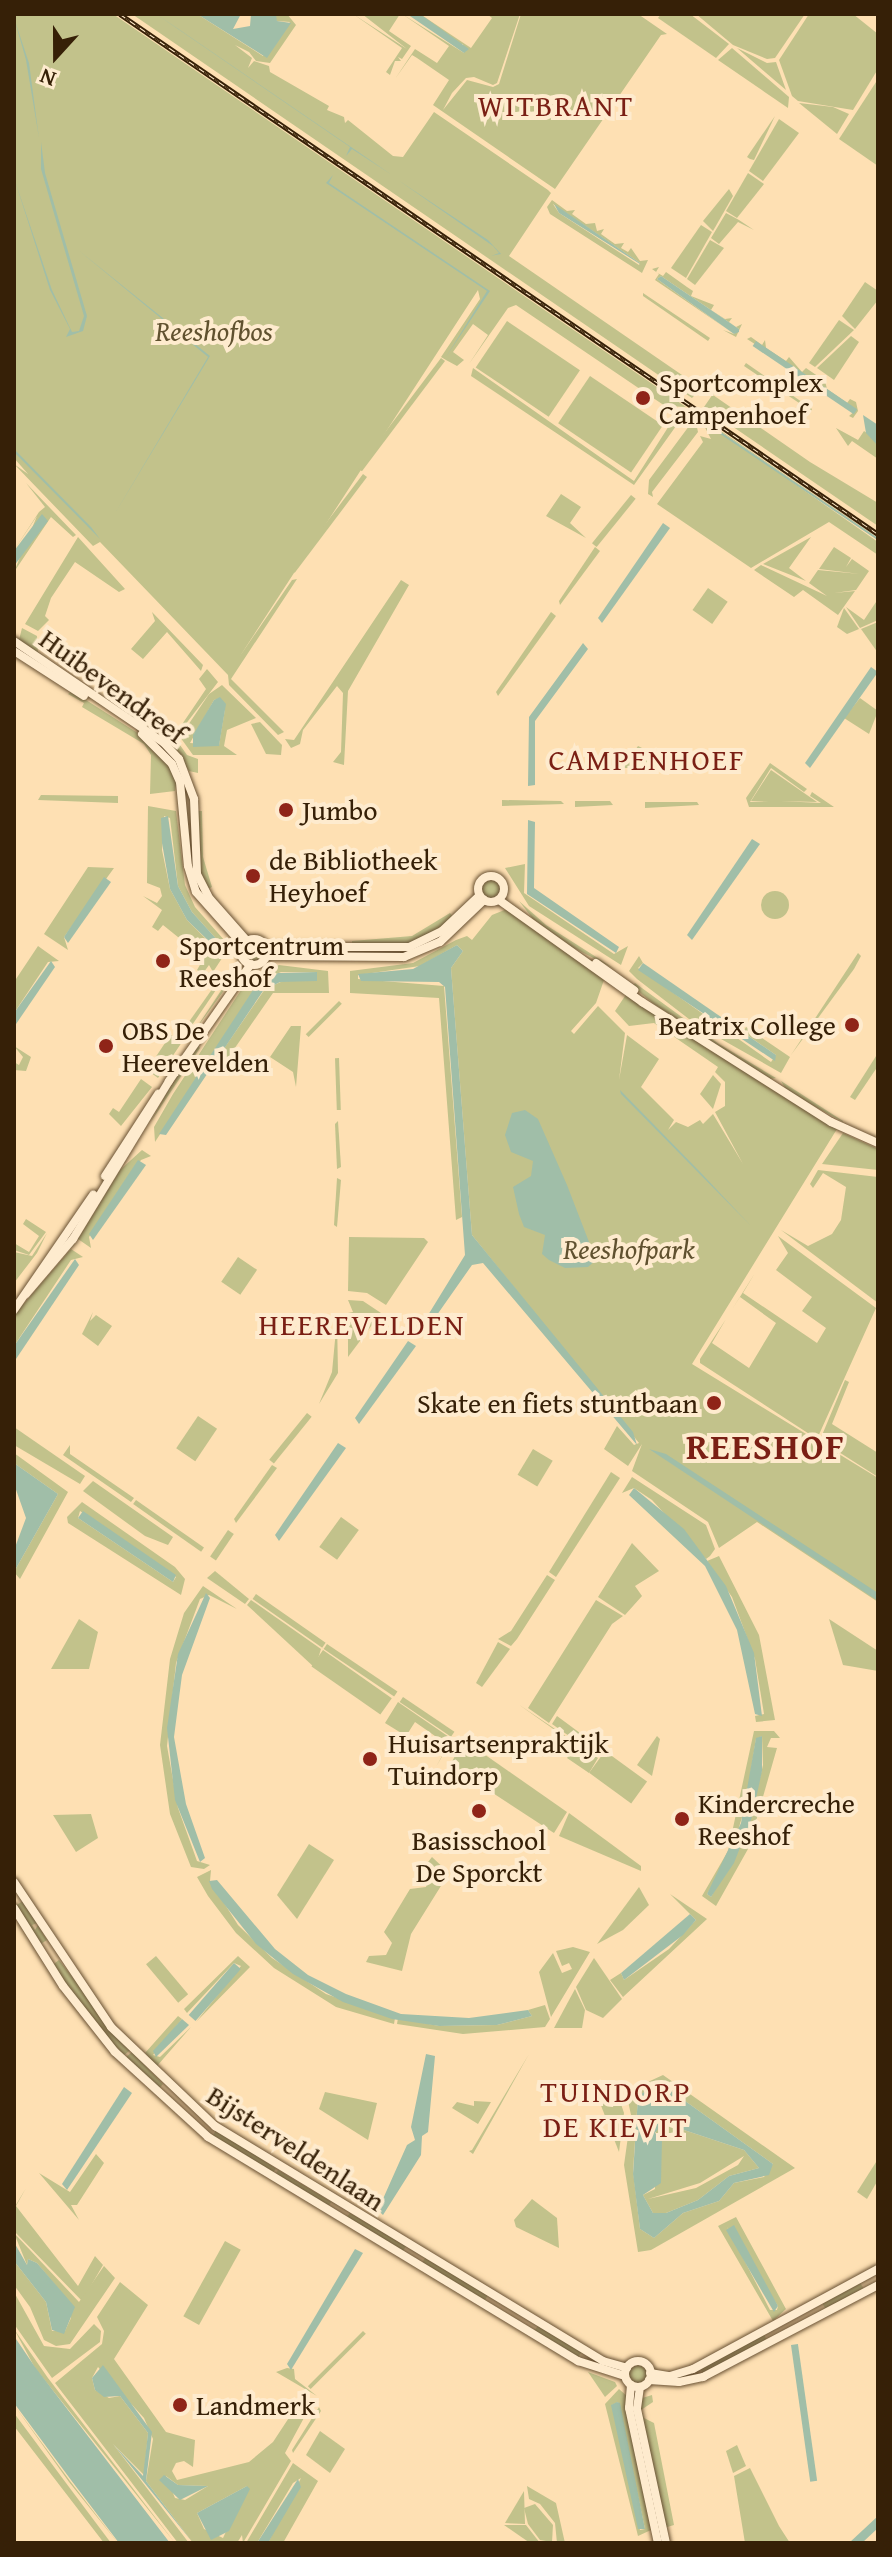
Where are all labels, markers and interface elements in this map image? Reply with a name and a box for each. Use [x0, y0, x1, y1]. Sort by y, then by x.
north arrow [16, 16, 96, 96]
text: N [35, 61, 60, 96]
district label: WITBRANT [478, 87, 634, 123]
park label: Reeshofbos [155, 314, 273, 348]
place label: Sportcomplex Campenhoef [659, 365, 823, 431]
marker: Sportcomplex Campenhoef [634, 389, 652, 407]
street label: Huibevendreef [33, 622, 193, 750]
district label: CAMPENHOEF [548, 741, 746, 777]
place label: Jumbo [302, 793, 378, 827]
marker: Jumbo [277, 801, 295, 819]
place label: de Bibliotheek Heyhoef [269, 843, 438, 909]
marker: de Bibliotheek Heyhoef [244, 867, 262, 885]
place label: Sportcentrum Reeshof [179, 928, 344, 994]
marker: Sportcentrum Reeshof [154, 952, 172, 970]
place label: Beatrix College [659, 1008, 836, 1042]
place label: OBS De Heerevelden [122, 1013, 269, 1079]
marker: Beatrix College [843, 1016, 861, 1034]
marker: OBS De Heerevelden [97, 1037, 115, 1055]
park label: Reeshofpark [563, 1232, 695, 1266]
district label: HEEREVELDEN [258, 1306, 466, 1342]
place label: Skate en fiets stuntbaan [417, 1386, 698, 1420]
marker: Skate en fiets stuntbaan [705, 1394, 723, 1412]
district label: REESHOF [686, 1424, 846, 1468]
place label: Huisartsenpraktijk Tuindorp [388, 1726, 609, 1792]
marker: Huisartsenpraktijk Tuindorp [359, 1748, 381, 1770]
place label: Kindercreche Reeshof [698, 1786, 855, 1852]
marker: Basisschool De Sporckt [470, 1802, 488, 1820]
marker: Kindercreche Reeshof [673, 1810, 691, 1828]
place label: Basisschool De Sporckt [412, 1823, 546, 1889]
district label: TUINDORP DE KIEVIT [540, 2073, 692, 2144]
street label: Bijsterveldenlaan [201, 2078, 391, 2218]
place label: Landmerk [196, 2388, 315, 2422]
marker: Landmerk [171, 2396, 189, 2414]

